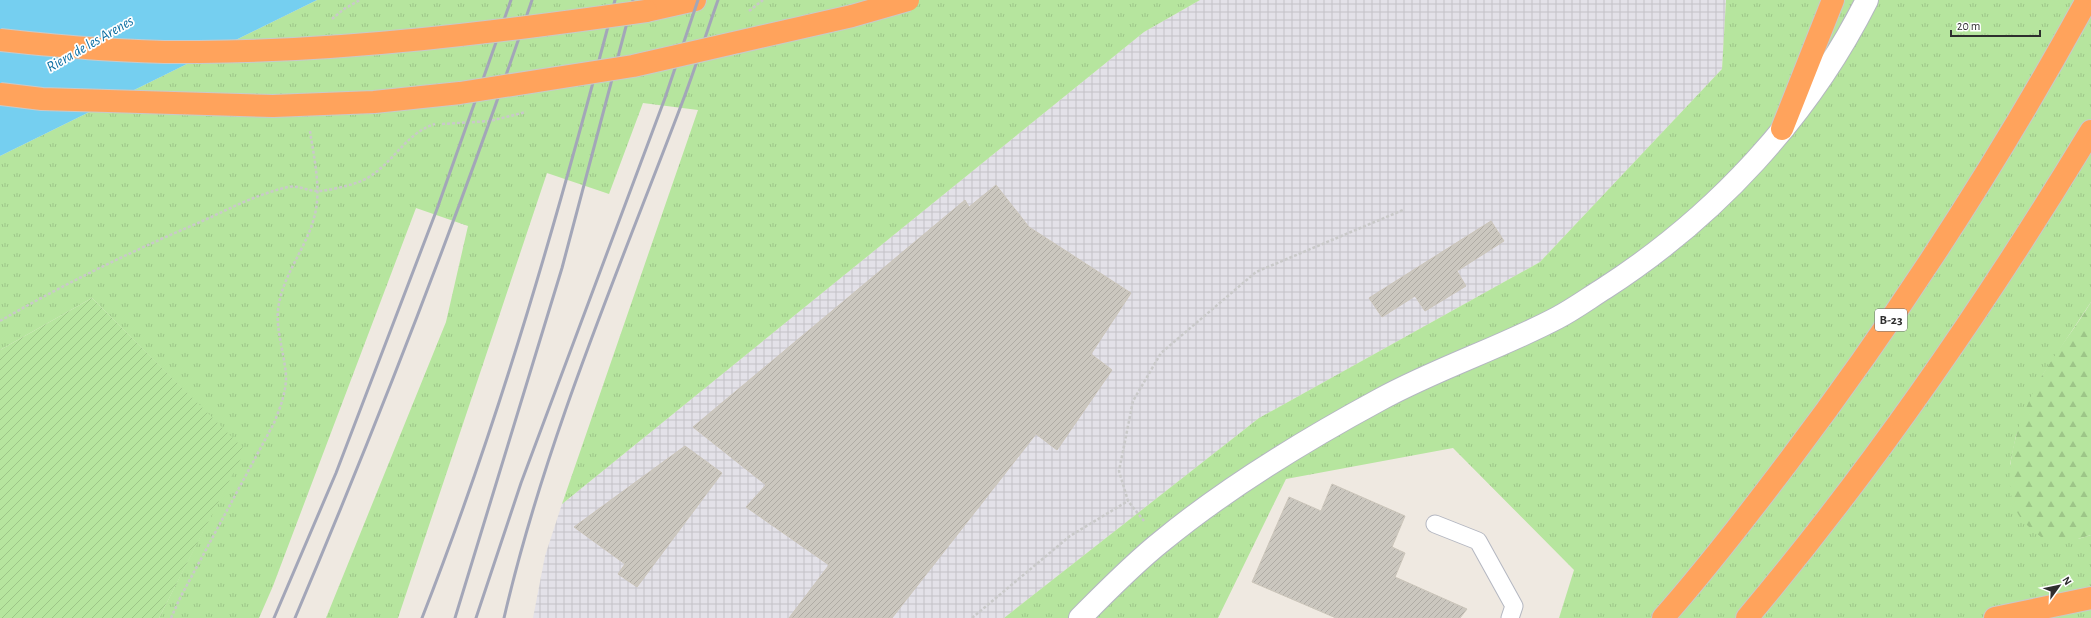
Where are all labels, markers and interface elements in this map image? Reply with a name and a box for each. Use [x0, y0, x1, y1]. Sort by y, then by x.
scale bar [1951, 12, 2040, 38]
water label: Riera de les Arenes [44, 13, 136, 75]
text: 20 m [1957, 20, 1980, 32]
road number: B-23 [1875, 309, 1907, 331]
north arrow [2039, 566, 2079, 606]
text: N [2060, 575, 2074, 587]

